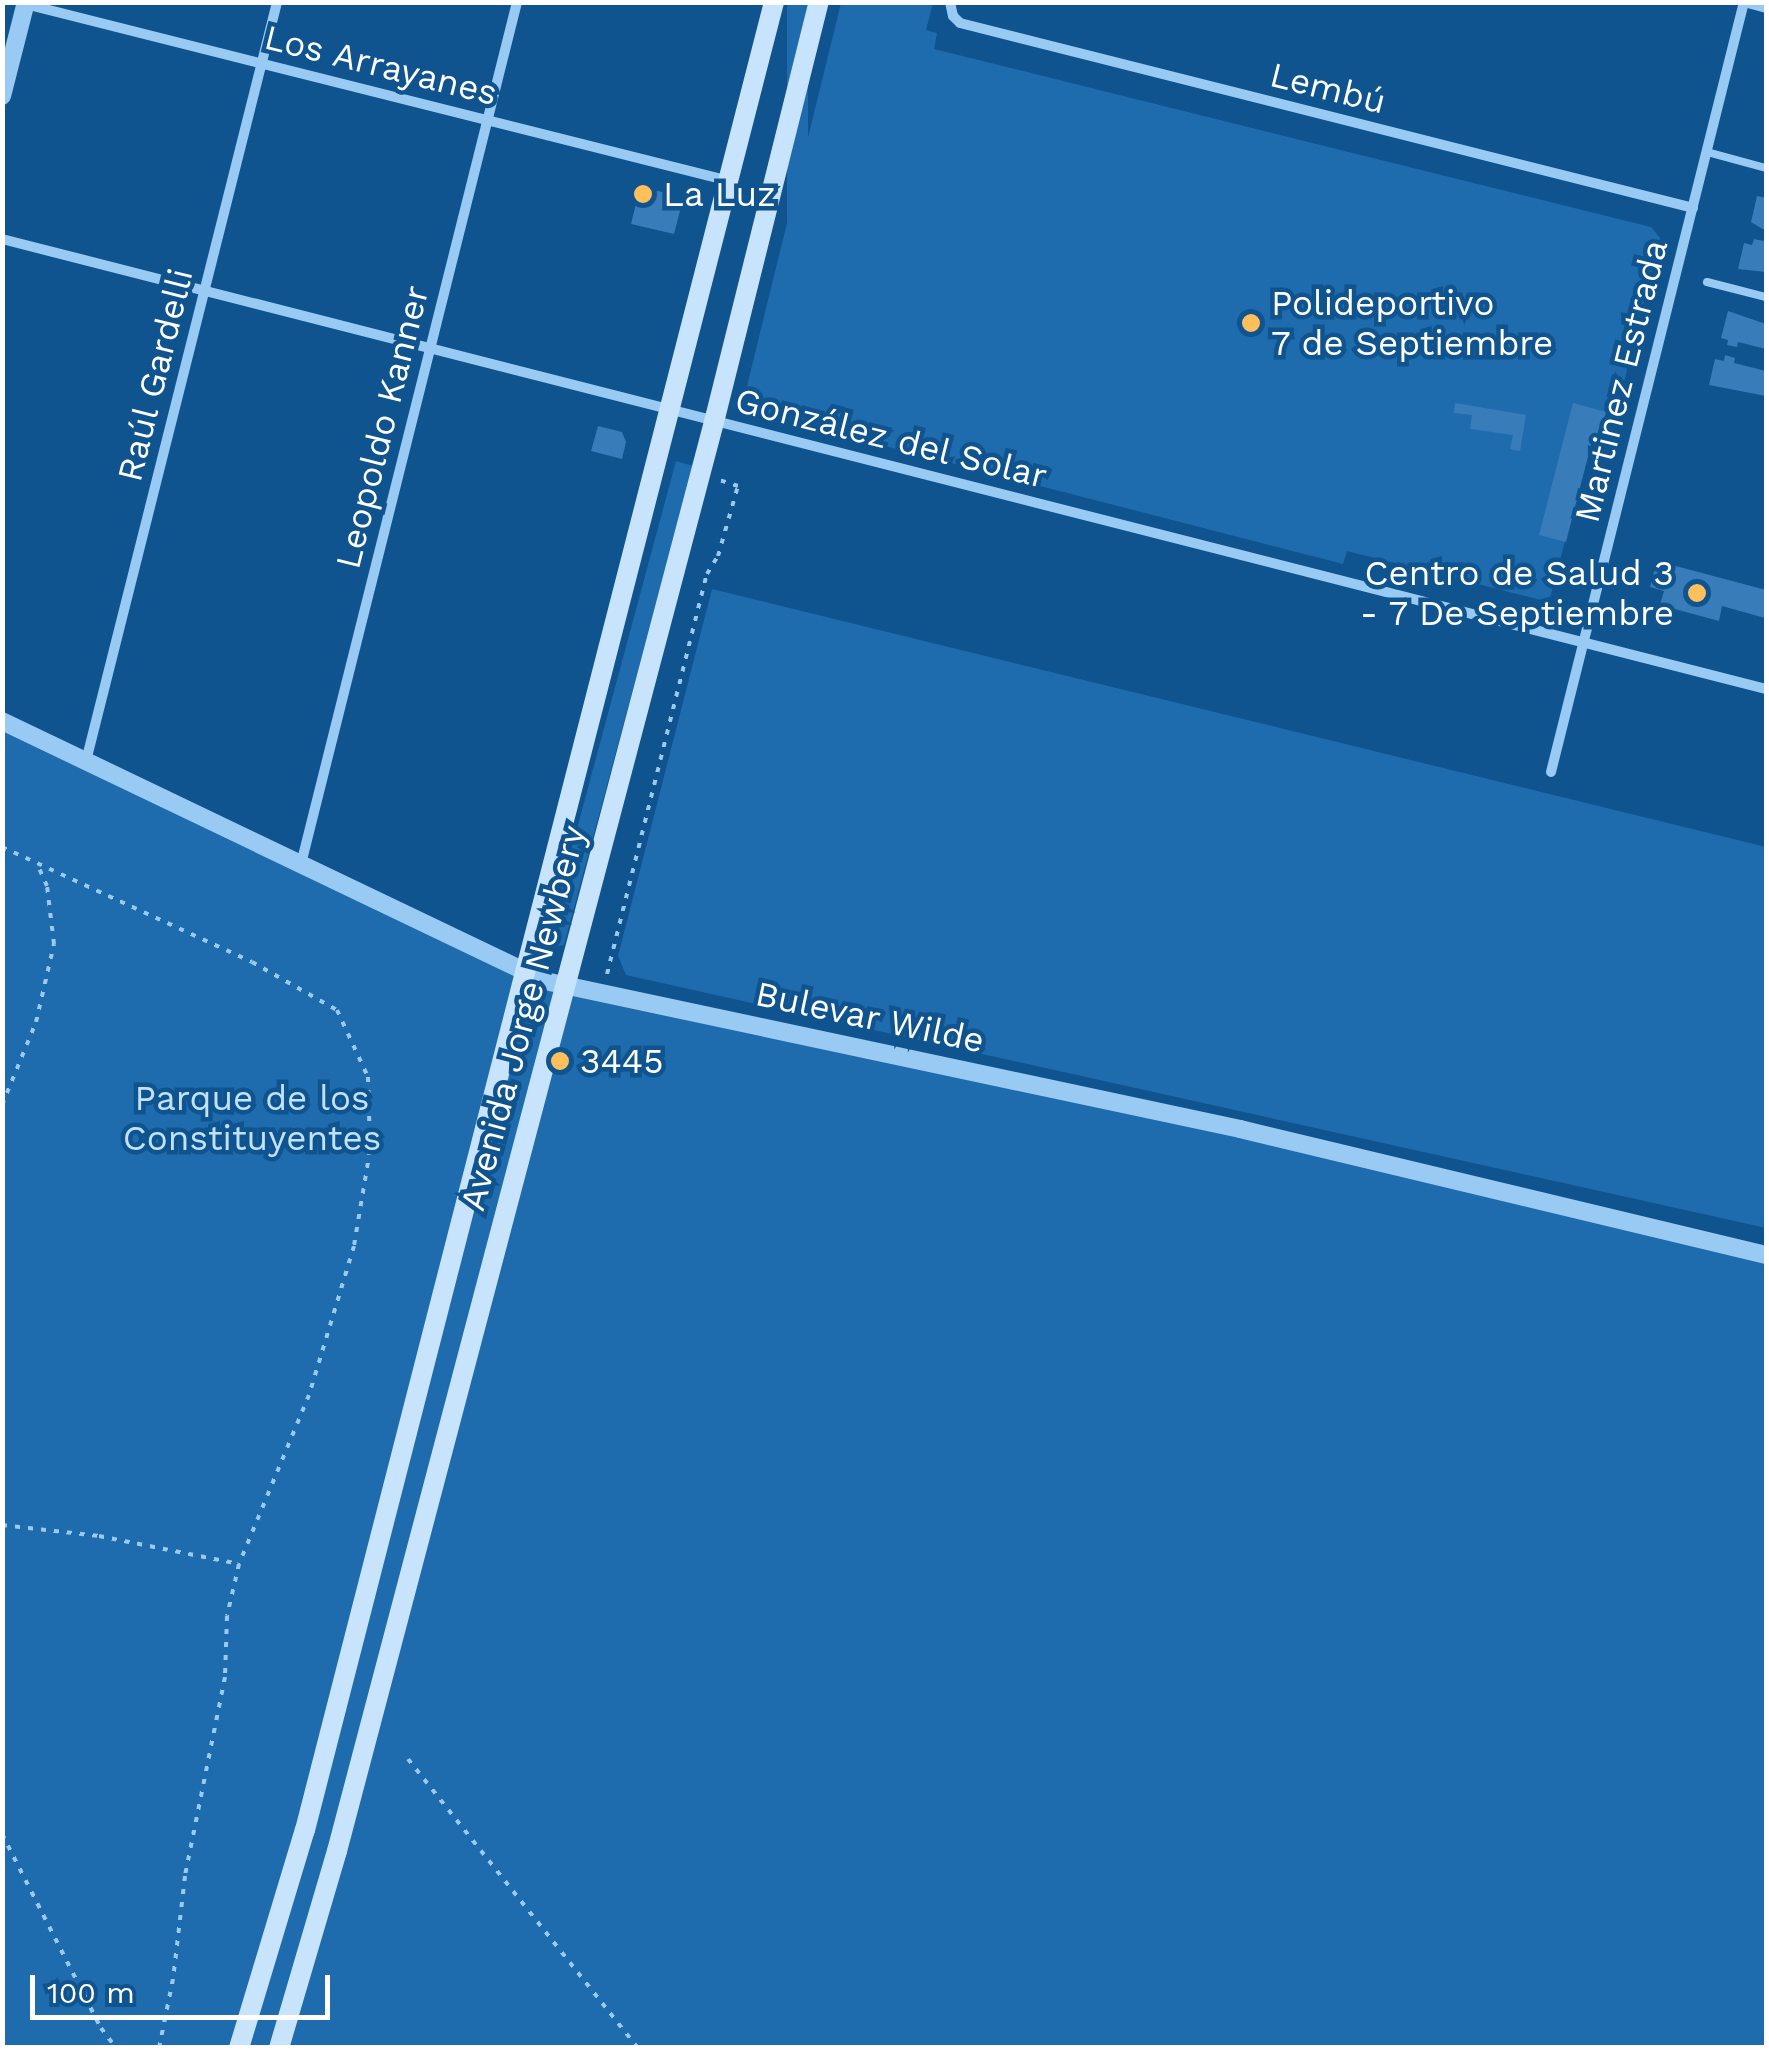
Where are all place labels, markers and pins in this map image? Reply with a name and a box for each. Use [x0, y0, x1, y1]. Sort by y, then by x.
place label: La Luz [663, 173, 777, 215]
marker: La Luz [632, 183, 654, 205]
place label: Polideportivo 7 de Septiembre [1271, 282, 1554, 364]
marker: Polideportivo 7 de Septiembre [1240, 312, 1262, 334]
place label: Centro de Salud 3 - 7 De Septiembre [1358, 552, 1674, 634]
marker: Centro de Salud 3 - 7 De Septiembre [1684, 580, 1710, 606]
place label: 3445 [580, 1040, 664, 1082]
marker: 3445 [549, 1050, 571, 1072]

